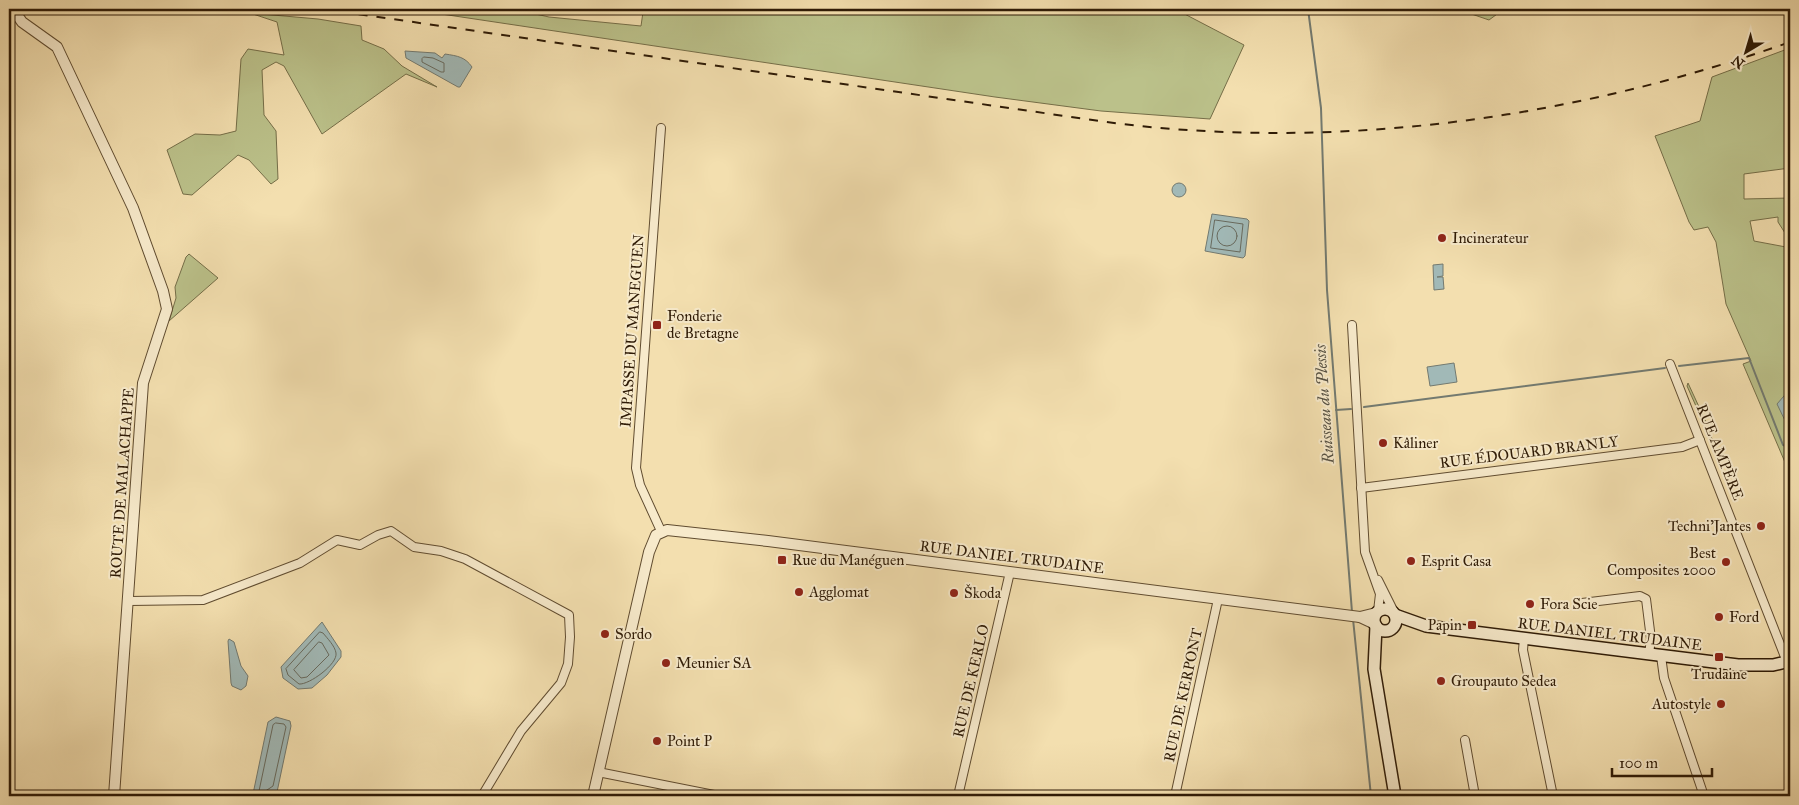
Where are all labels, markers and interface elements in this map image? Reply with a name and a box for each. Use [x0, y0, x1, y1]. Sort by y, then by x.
north arrow [1722, 28, 1772, 78]
text: N [1728, 51, 1748, 72]
place label: Incinerateur [1452, 229, 1529, 247]
marker: Incinerateur [1436, 232, 1448, 244]
street label: IMPASSE DU MANEGUEN [616, 234, 648, 428]
place label: Fonderie de Bretagne [667, 307, 739, 342]
marker: Fonderie de Bretagne [651, 319, 663, 331]
water label: Ruisseau du Plessis [1310, 343, 1338, 465]
street label: ROUTE DE MALACHAPPE [106, 387, 138, 579]
street label: RUE AMPÈRE [1693, 401, 1748, 503]
street label: RUE ÉDOUARD BRANLY [1438, 431, 1620, 472]
place label: Kâliner [1393, 434, 1439, 452]
marker: Kâliner [1377, 437, 1389, 449]
place label: Techni'Jantes [1668, 517, 1751, 536]
marker: Techni'Jantes [1755, 520, 1767, 532]
street label: RUE DANIEL TRUDAINE [919, 537, 1105, 577]
place label: Best Composites 2000 [1607, 544, 1717, 579]
place label: Rue du Manéguen [792, 551, 904, 569]
place label: Esprit Casa [1421, 552, 1492, 570]
marker: Rue du Manéguen [776, 554, 788, 566]
marker: Esprit Casa [1405, 555, 1417, 567]
marker: Best Composites 2000 [1720, 556, 1732, 568]
place label: Agglomat [808, 583, 870, 601]
place label: Škoda [964, 583, 1002, 602]
marker: Agglomat [793, 586, 805, 598]
marker: Škoda [948, 587, 960, 599]
place label: Fora Scie [1540, 595, 1598, 613]
marker: Fora Scie [1524, 598, 1536, 610]
place label: Ford [1729, 608, 1760, 626]
marker: Ford [1713, 611, 1725, 623]
street label: RUE DANIEL TRUDAINE [1517, 614, 1703, 654]
place label: Papin [1428, 616, 1462, 634]
marker: Papin [1466, 619, 1478, 631]
street label: RUE DE KERLO [949, 622, 993, 740]
place label: Sordo [615, 625, 652, 643]
street label: RUE DE KERPONT [1160, 626, 1206, 764]
marker: Sordo [599, 628, 611, 640]
marker: Trudaine [1713, 651, 1725, 663]
place label: Meunier SA [676, 654, 752, 672]
marker: Meunier SA [660, 657, 672, 669]
place label: Trudaine [1691, 665, 1747, 683]
place label: Groupauto Sedea [1451, 672, 1557, 690]
marker: Groupauto Sedea [1435, 675, 1447, 687]
place label: Autostyle [1651, 695, 1711, 713]
marker: Autostyle [1715, 698, 1727, 710]
place label: Point P [667, 732, 713, 750]
marker: Point P [651, 735, 663, 747]
scale bar [1612, 745, 1712, 777]
text: 100 m [1619, 754, 1659, 772]

